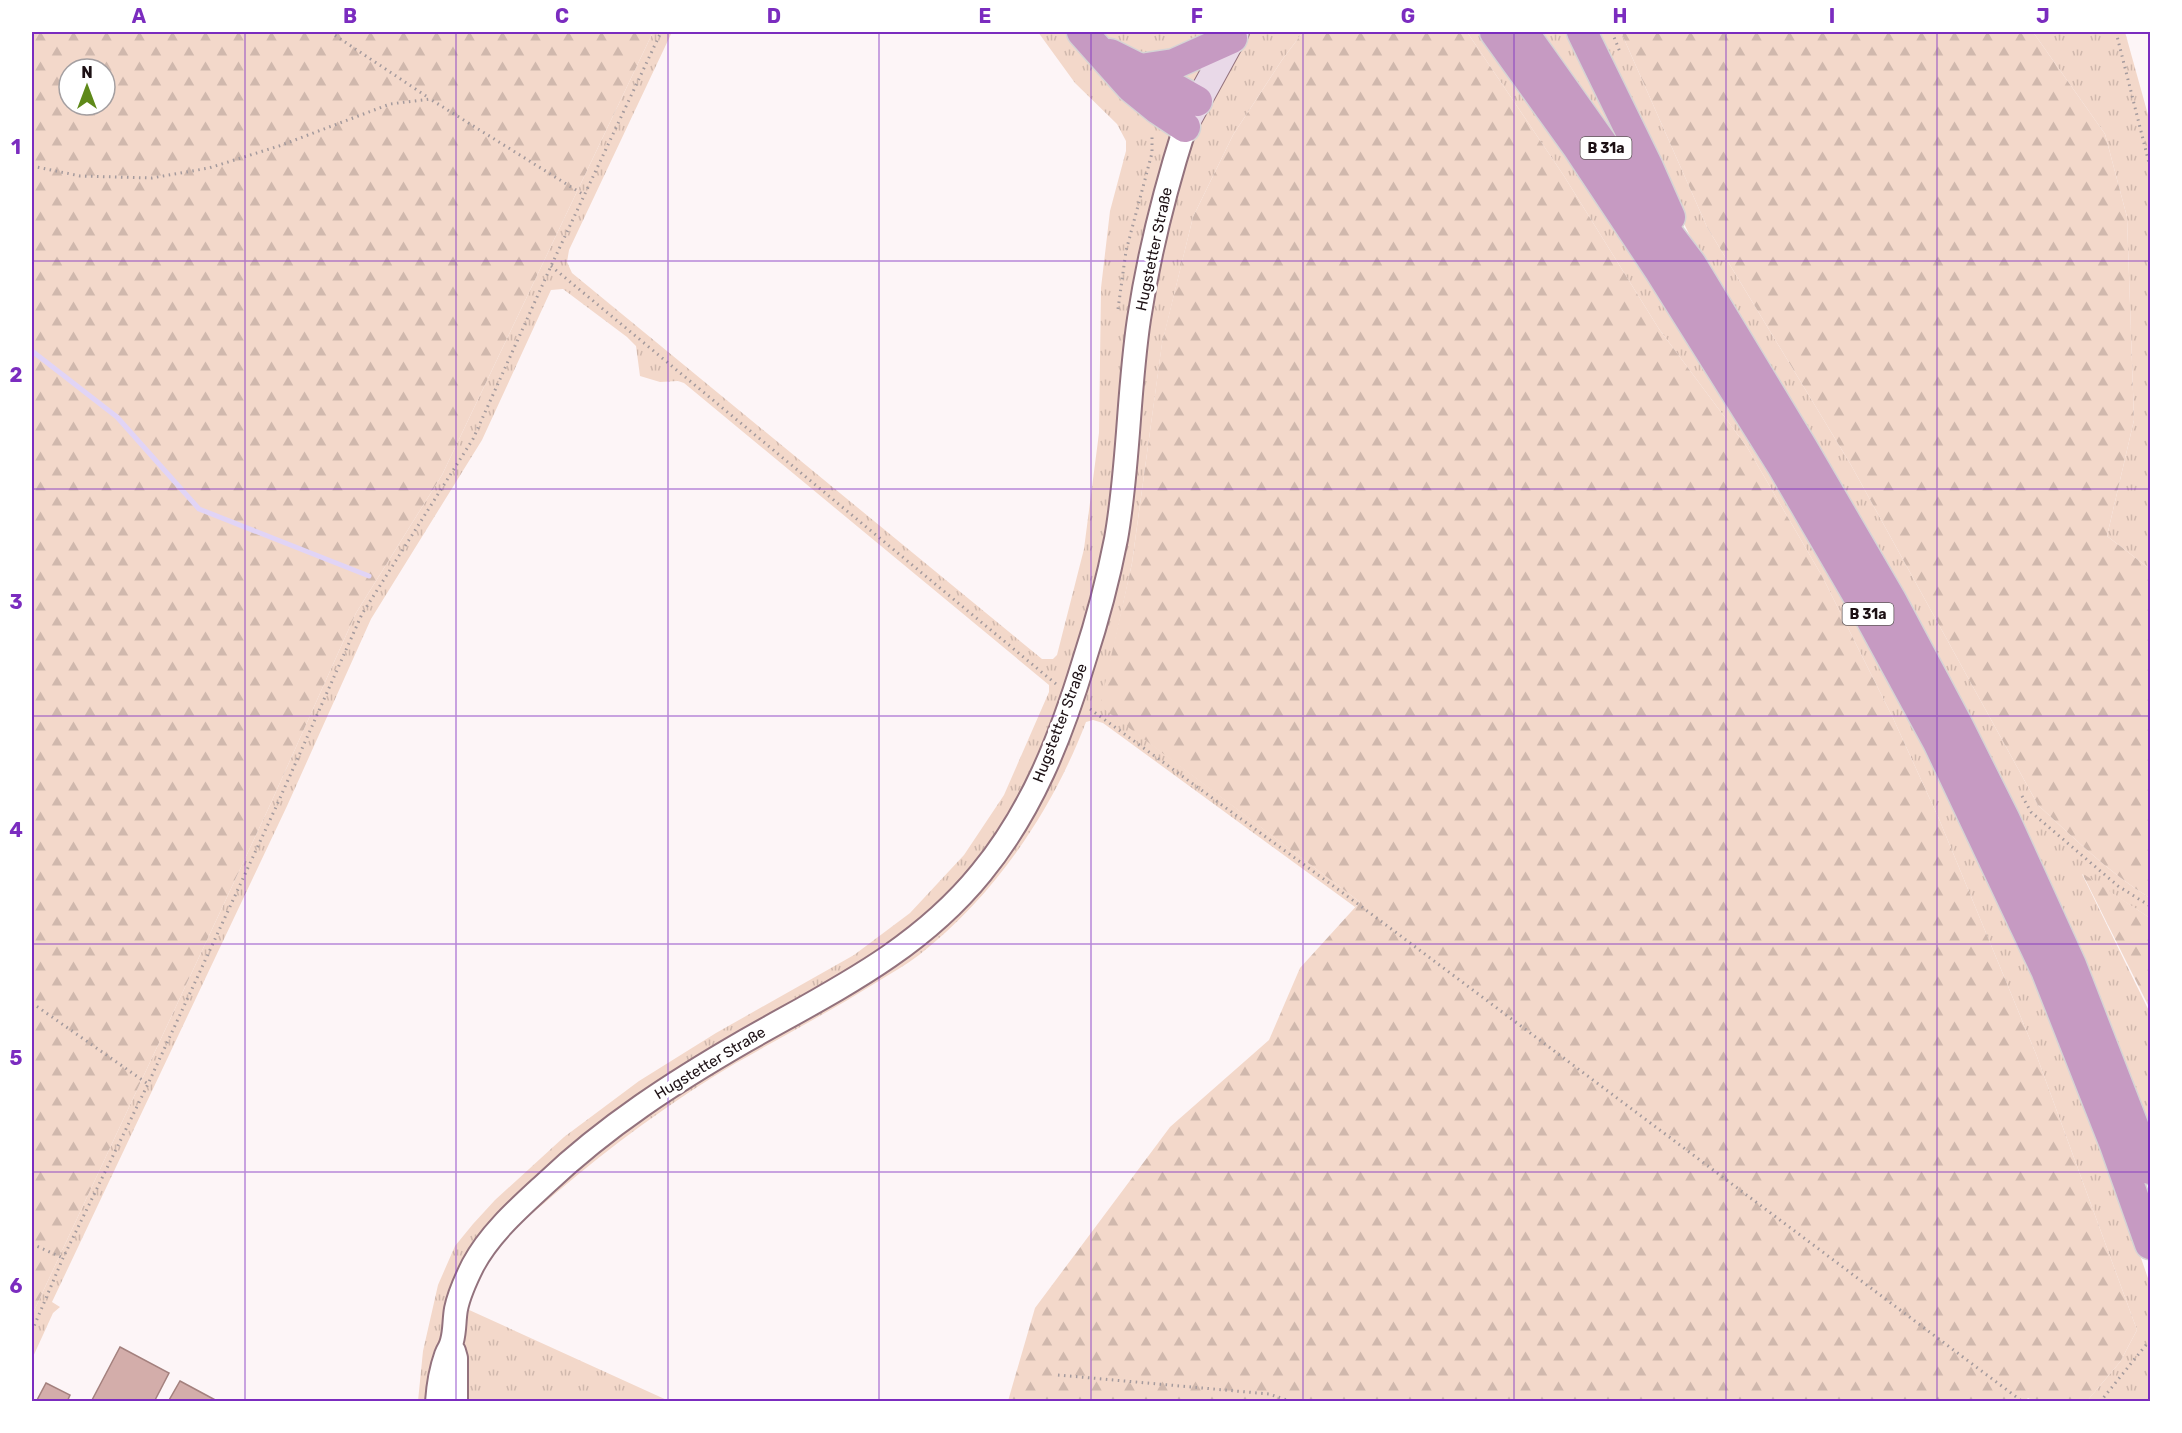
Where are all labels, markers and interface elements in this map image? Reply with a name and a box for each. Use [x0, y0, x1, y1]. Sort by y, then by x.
text: A [132, 4, 147, 28]
text: B [343, 4, 357, 28]
text: C [555, 4, 569, 28]
text: D [767, 4, 781, 28]
text: E [979, 4, 991, 28]
text: F [1191, 4, 1203, 28]
text: G [1401, 4, 1415, 28]
text: H [1613, 4, 1627, 28]
text: I [1829, 4, 1835, 28]
text: J [2036, 4, 2050, 28]
north arrow [57, 57, 117, 117]
text: N [81, 63, 93, 82]
text: 1 [11, 135, 21, 159]
road number: B 31a [1580, 137, 1632, 159]
street label: Hugstetter Straße [1132, 185, 1176, 313]
text: 2 [10, 363, 23, 387]
text: 3 [9, 590, 23, 614]
road number: B 31a [1842, 603, 1894, 625]
street label: Hugstetter Straße [1029, 661, 1091, 785]
text: 4 [9, 818, 23, 842]
street label: Hugstetter Straße [651, 1023, 769, 1103]
text: 5 [10, 1046, 23, 1070]
text: 6 [9, 1274, 23, 1298]

